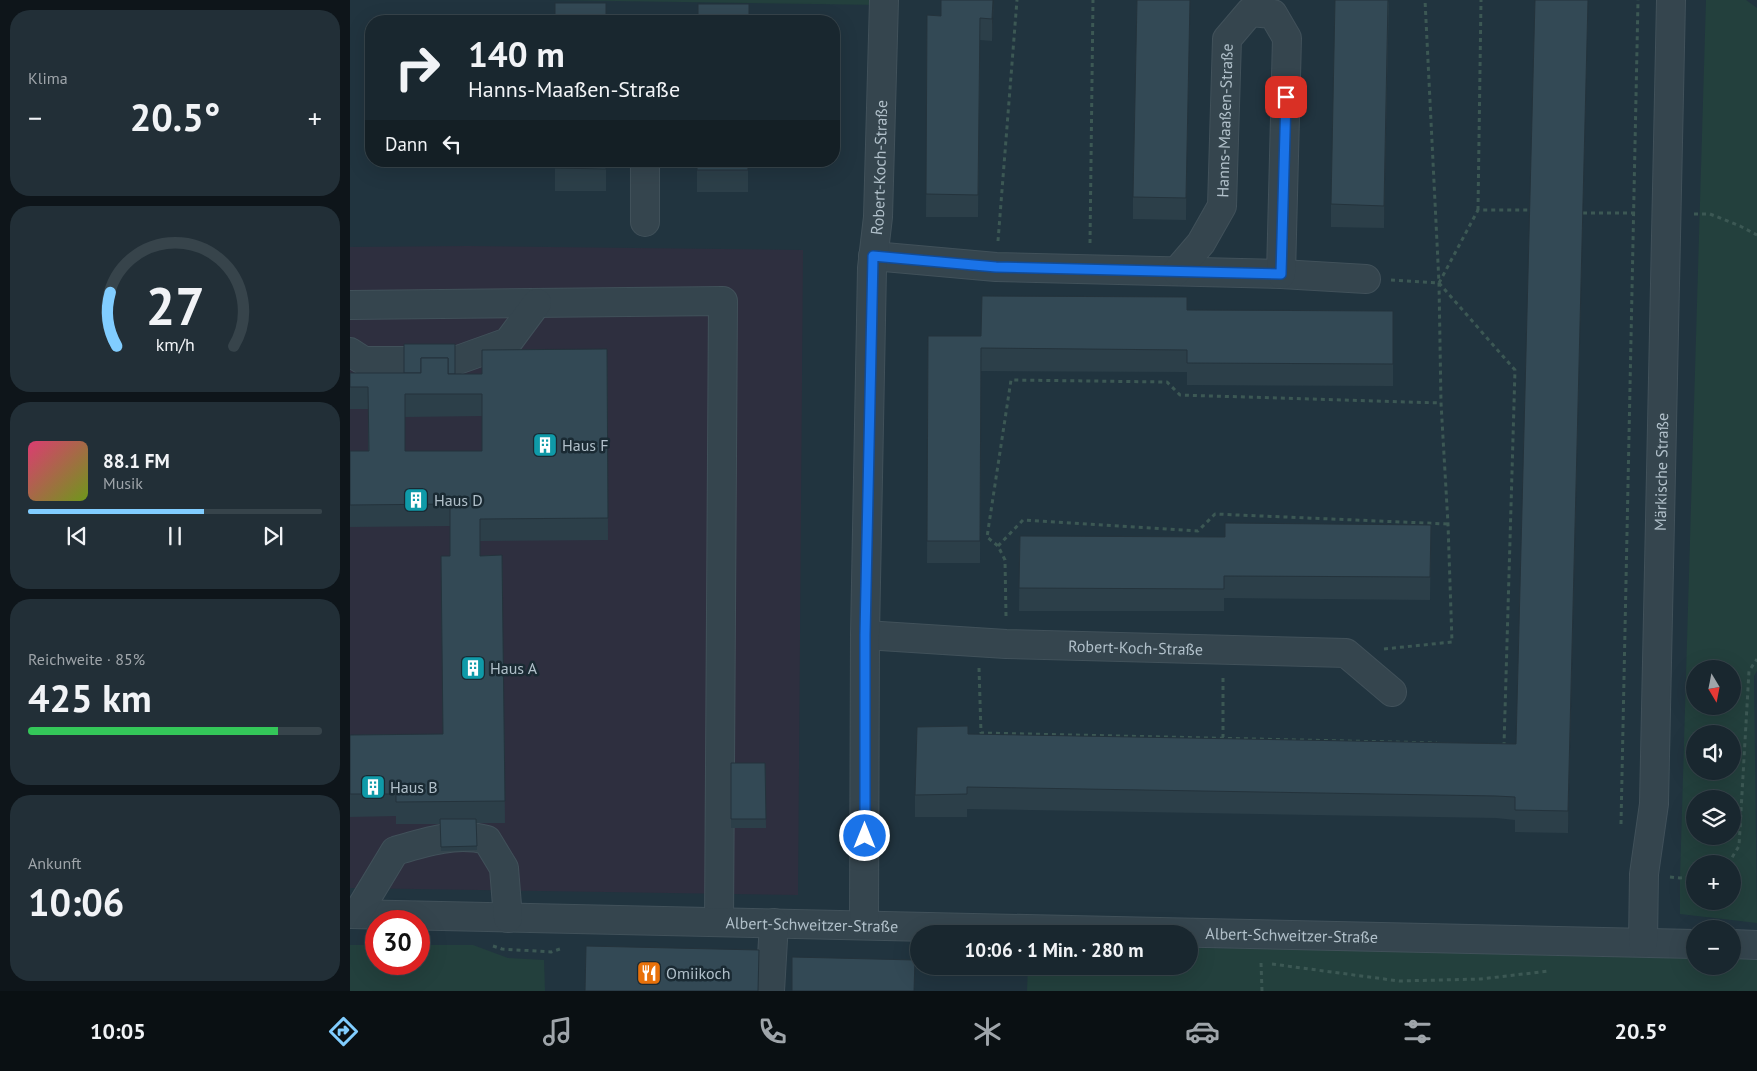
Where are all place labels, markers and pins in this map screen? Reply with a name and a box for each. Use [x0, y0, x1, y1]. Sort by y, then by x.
pin [1265, 76, 1307, 118]
building icon: Haus F [532, 432, 558, 458]
place label: Haus F [562, 435, 609, 455]
building icon: Haus D [403, 487, 429, 513]
place label: Haus D [434, 490, 483, 510]
building icon: Haus A [460, 655, 486, 681]
place label: Haus A [490, 658, 538, 678]
building icon: Haus B [360, 774, 386, 800]
place label: Haus B [390, 777, 438, 797]
restaurant icon: Omiikoch [636, 960, 662, 986]
place label: Omiikoch [666, 963, 731, 983]

